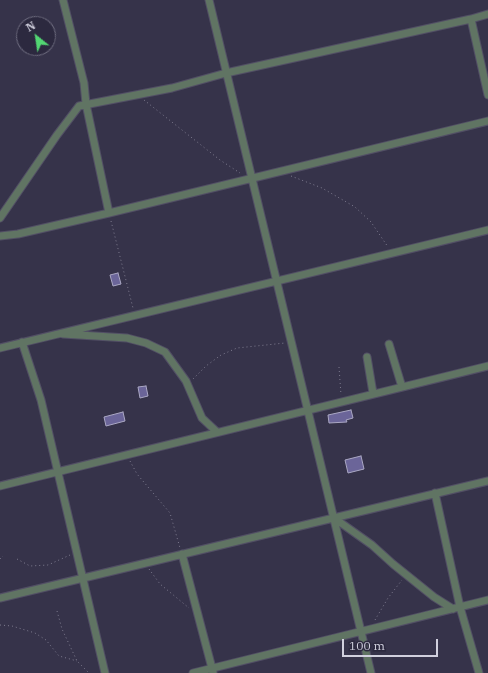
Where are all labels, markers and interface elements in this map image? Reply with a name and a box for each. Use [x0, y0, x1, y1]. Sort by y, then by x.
north arrow [16, 16, 56, 56]
text: N [23, 18, 38, 35]
scale bar [344, 631, 440, 657]
text: 100 m [349, 638, 385, 653]

